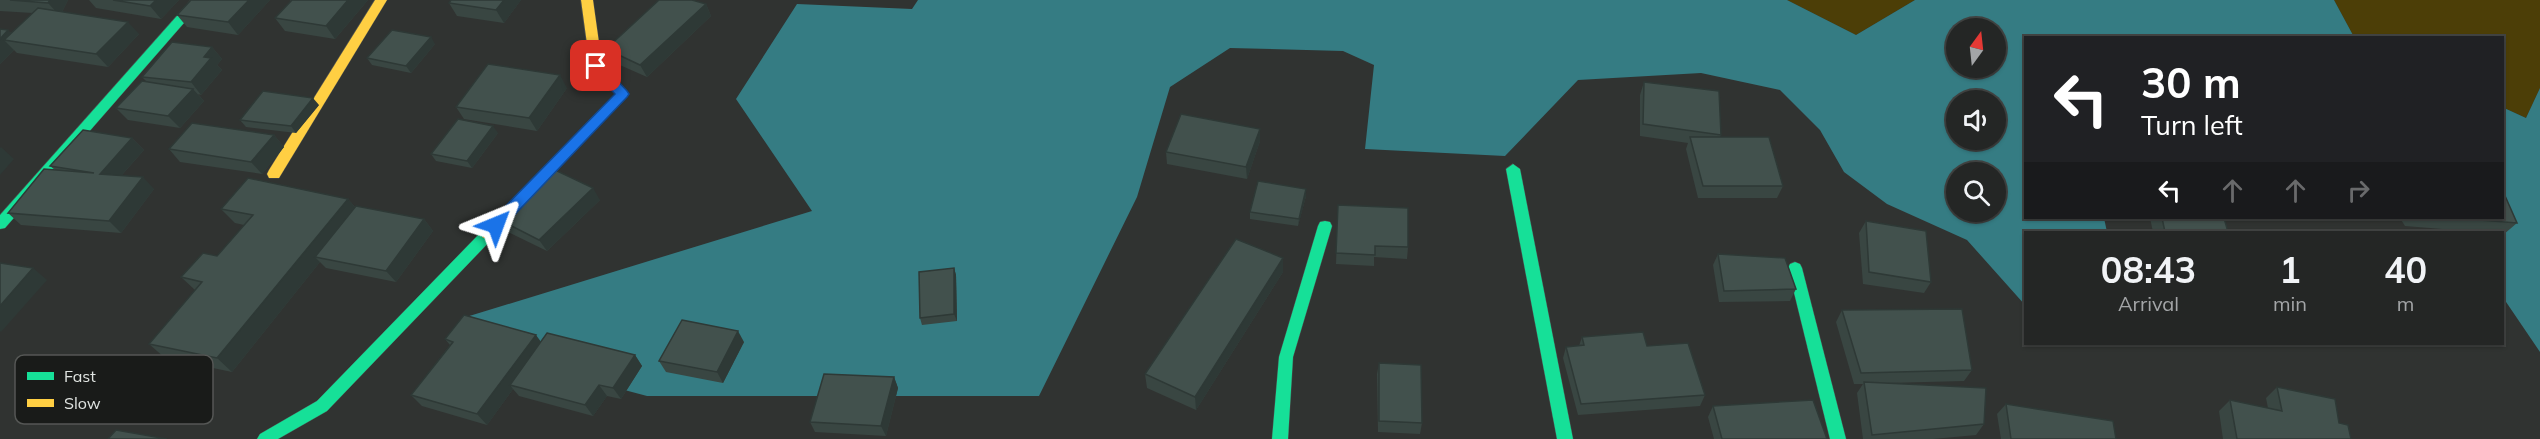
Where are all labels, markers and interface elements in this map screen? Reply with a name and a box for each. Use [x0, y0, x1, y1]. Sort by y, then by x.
north arrow [1946, 18, 2006, 78]
map controls [1946, 18, 2006, 222]
pin [570, 40, 621, 91]
icon: arrive [579, 49, 612, 82]
text: 30 m [2141, 56, 2241, 109]
icon: left [2042, 60, 2120, 138]
button: sound [1946, 90, 2006, 150]
text: Turn left [2141, 108, 2243, 142]
button: search [1946, 162, 2006, 222]
icon: left [2153, 174, 2186, 207]
icon: ahead [2216, 174, 2249, 207]
icon: ahead [2279, 174, 2312, 207]
icon: right [2342, 174, 2375, 207]
position arrow [464, 193, 528, 257]
text: 08:43 [2101, 247, 2196, 292]
text: 1 [2279, 247, 2301, 292]
text: 40 [2384, 247, 2427, 292]
text: Arrival [2118, 291, 2179, 316]
text: min [2273, 291, 2307, 316]
text: m [2397, 291, 2414, 316]
legend [15, 355, 213, 424]
text: Fast [64, 366, 96, 386]
text: Slow [64, 393, 101, 413]

